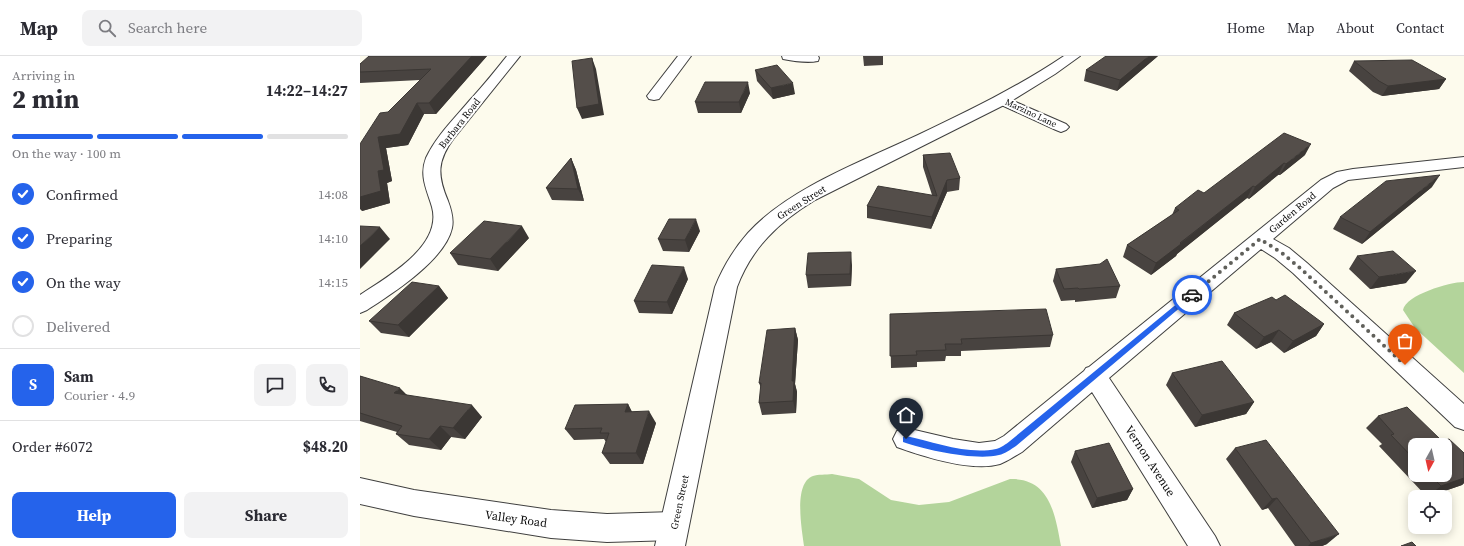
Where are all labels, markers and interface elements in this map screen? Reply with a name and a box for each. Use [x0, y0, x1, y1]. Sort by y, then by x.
search box [82, 10, 362, 46]
text: Map [20, 15, 58, 41]
icon: search [96, 17, 118, 39]
text: Search here [128, 17, 207, 38]
text: Home [1227, 18, 1265, 38]
text: Map [1287, 18, 1314, 38]
text: About [1336, 18, 1374, 38]
text: Contact [1396, 18, 1444, 38]
text: Arriving in [12, 67, 75, 84]
text: 14:22–14:27 [266, 80, 348, 101]
text: 2 min [12, 81, 79, 117]
street label: Barbara Road [436, 95, 483, 151]
street label: Marzino Lane [1003, 96, 1059, 130]
text: On the way · 100 m [12, 145, 121, 162]
street label: Green Street [774, 182, 829, 223]
icon: check [12, 183, 34, 205]
text: Confirmed [46, 184, 118, 205]
text: 14:08 [318, 186, 348, 203]
street label: Garden Road [1266, 189, 1319, 236]
icon: check [12, 227, 34, 249]
text: Preparing [46, 228, 112, 249]
text: 14:10 [318, 230, 348, 247]
icon: check [12, 271, 34, 293]
text: On the way [46, 272, 121, 293]
text: 14:15 [318, 274, 348, 291]
courier [1172, 275, 1212, 315]
icon: car [1181, 284, 1203, 306]
text: Delivered [46, 316, 110, 337]
pin [1388, 324, 1422, 365]
icon: bag [1394, 330, 1416, 352]
button: chat [254, 364, 296, 406]
button: phone [306, 364, 348, 406]
text: Sam [64, 366, 94, 387]
text: S [29, 374, 37, 395]
text: Courier · 4.9 [64, 387, 135, 404]
pin [889, 398, 923, 439]
icon: home [895, 404, 917, 426]
street label: Vernon Avenue [1121, 422, 1179, 500]
text: Order #6072 [12, 436, 93, 457]
text: $48.20 [303, 436, 348, 457]
north arrow [1408, 438, 1452, 482]
map controls [1408, 438, 1452, 534]
street label: Green Street [667, 473, 692, 531]
button: locate [1408, 490, 1452, 534]
button: Help [12, 492, 176, 538]
button: Share [184, 492, 348, 538]
street label: Valley Road [484, 507, 548, 531]

